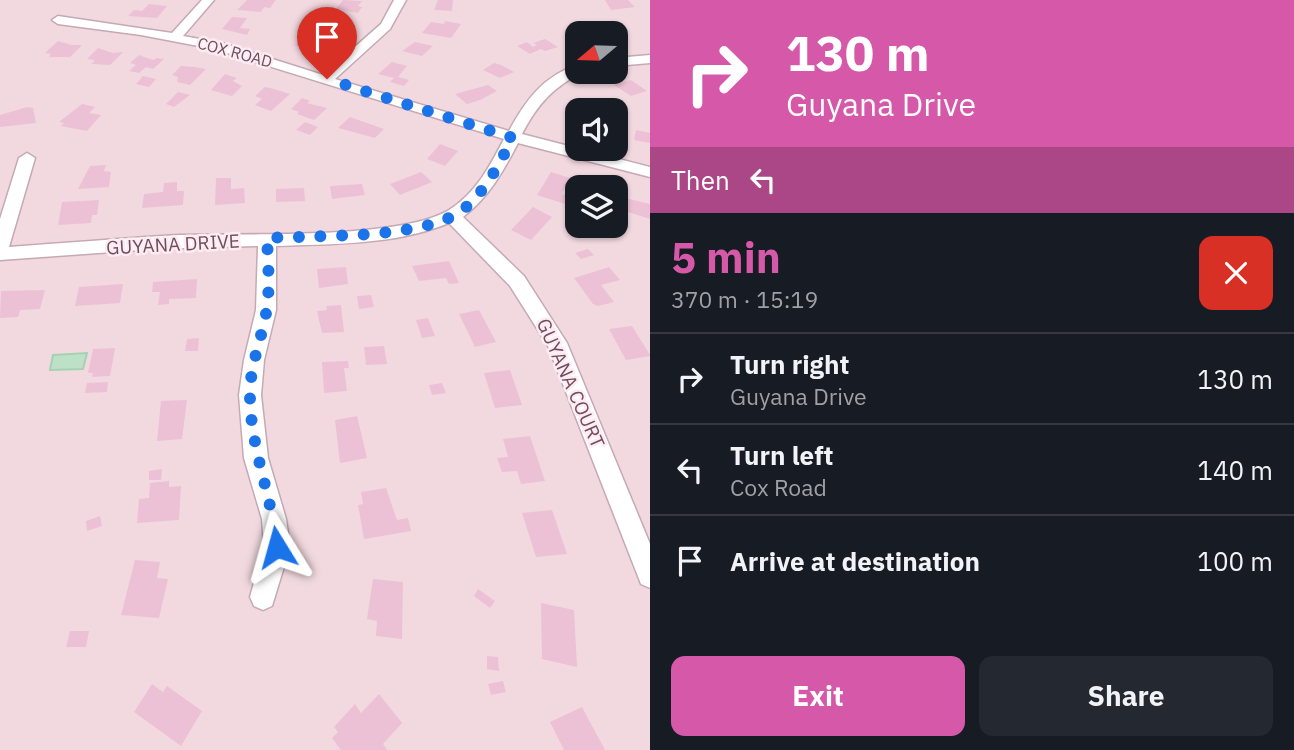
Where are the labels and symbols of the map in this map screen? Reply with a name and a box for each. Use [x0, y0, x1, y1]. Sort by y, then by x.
pin [297, 7, 357, 79]
north arrow [565, 21, 628, 84]
street label: COX ROAD [195, 32, 275, 72]
street label: GUYANA DRIVE [106, 229, 240, 259]
street label: GUYANA COURT [532, 315, 610, 452]
position arrow [240, 510, 314, 584]

